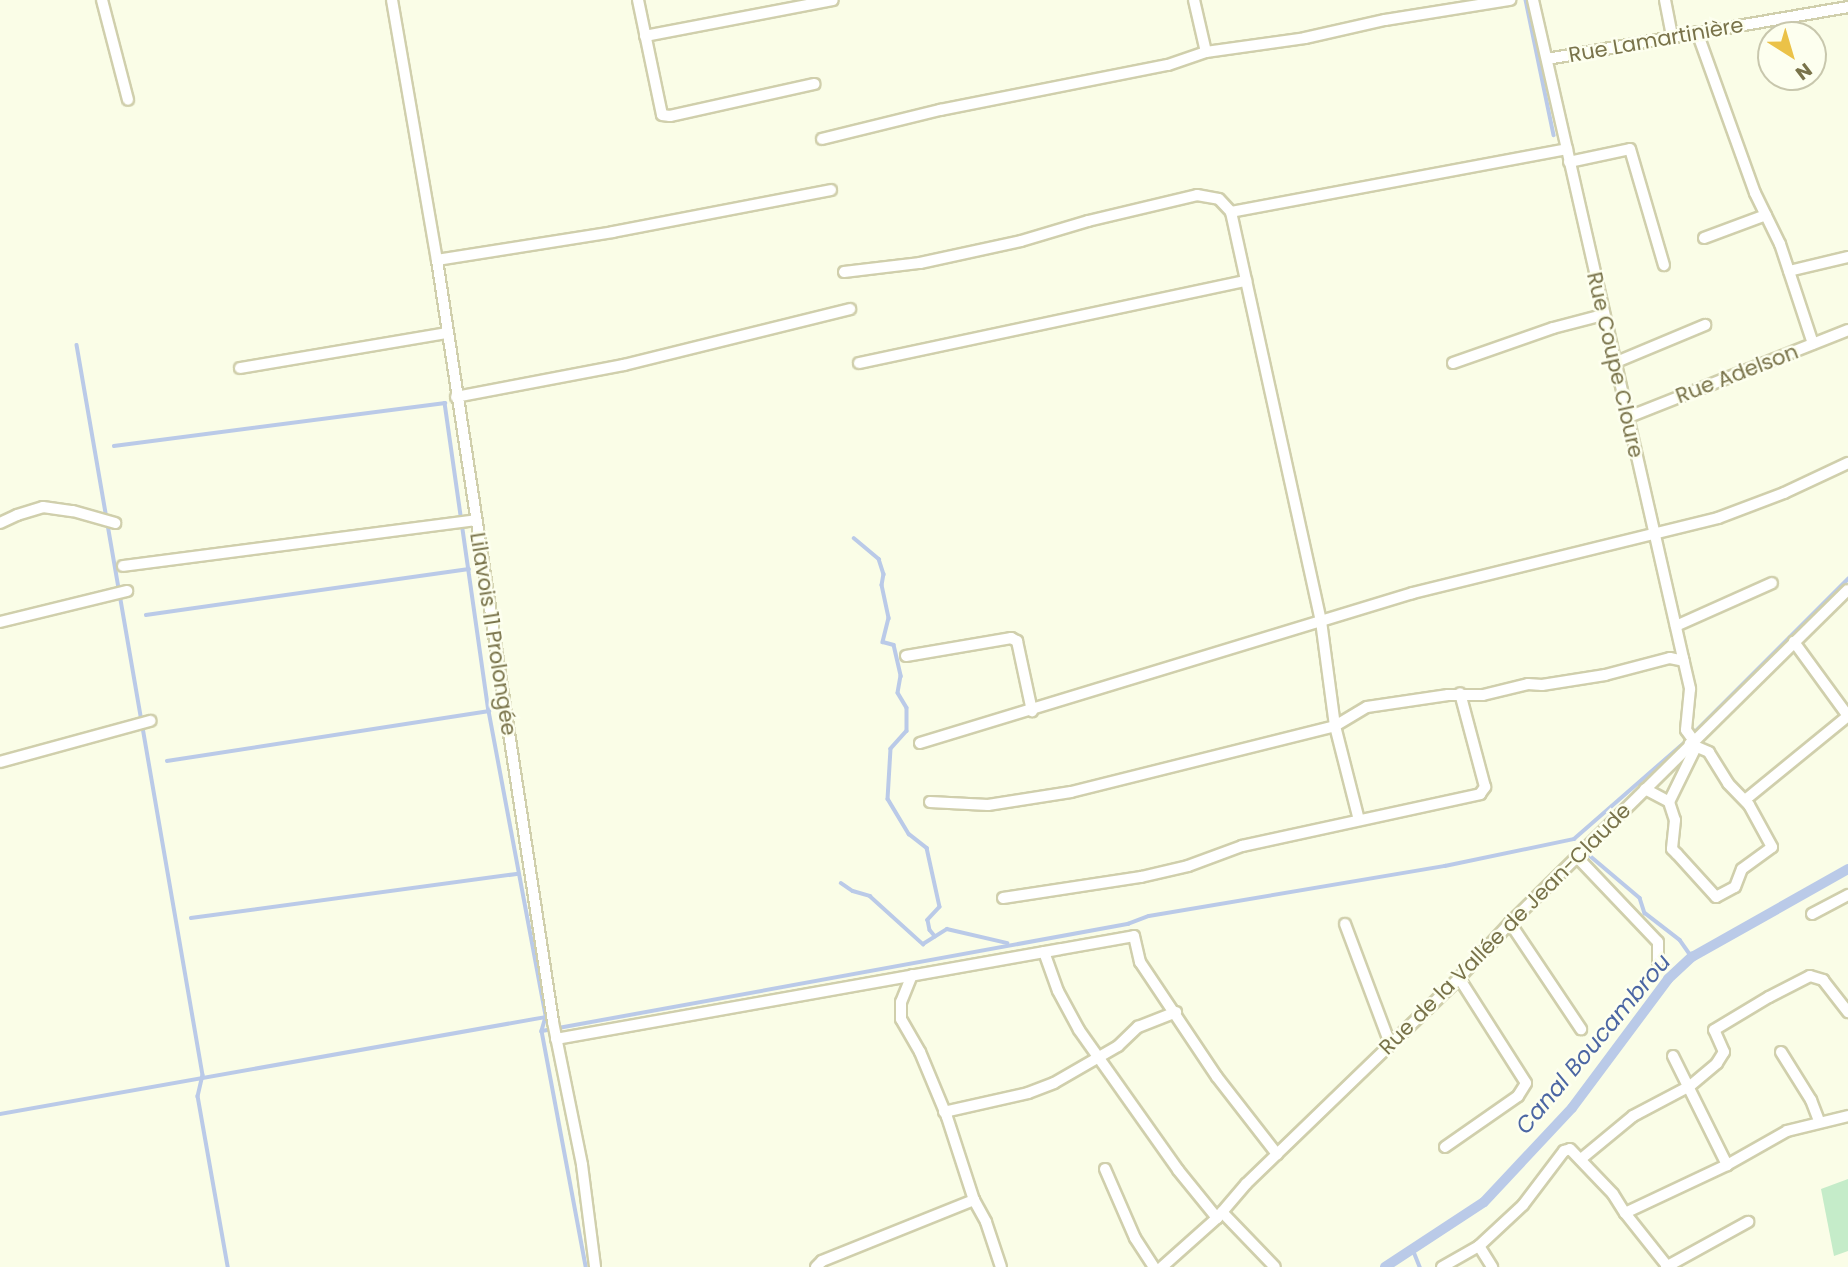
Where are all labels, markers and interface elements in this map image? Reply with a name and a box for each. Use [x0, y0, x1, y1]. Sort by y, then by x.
street label: Rue Lamartinière [1567, 12, 1745, 68]
north arrow [1757, 21, 1827, 91]
text: N [1790, 56, 1818, 87]
street label: Rue Coupe Cloure [1581, 270, 1649, 460]
street label: Rue Adelson [1672, 339, 1802, 409]
street label: Lilavois 11 Prolongée [464, 531, 522, 737]
street label: Rue de la Vallée de Jean-Claude [1374, 798, 1636, 1060]
water label: Canal Boucambrou [1510, 948, 1676, 1140]

